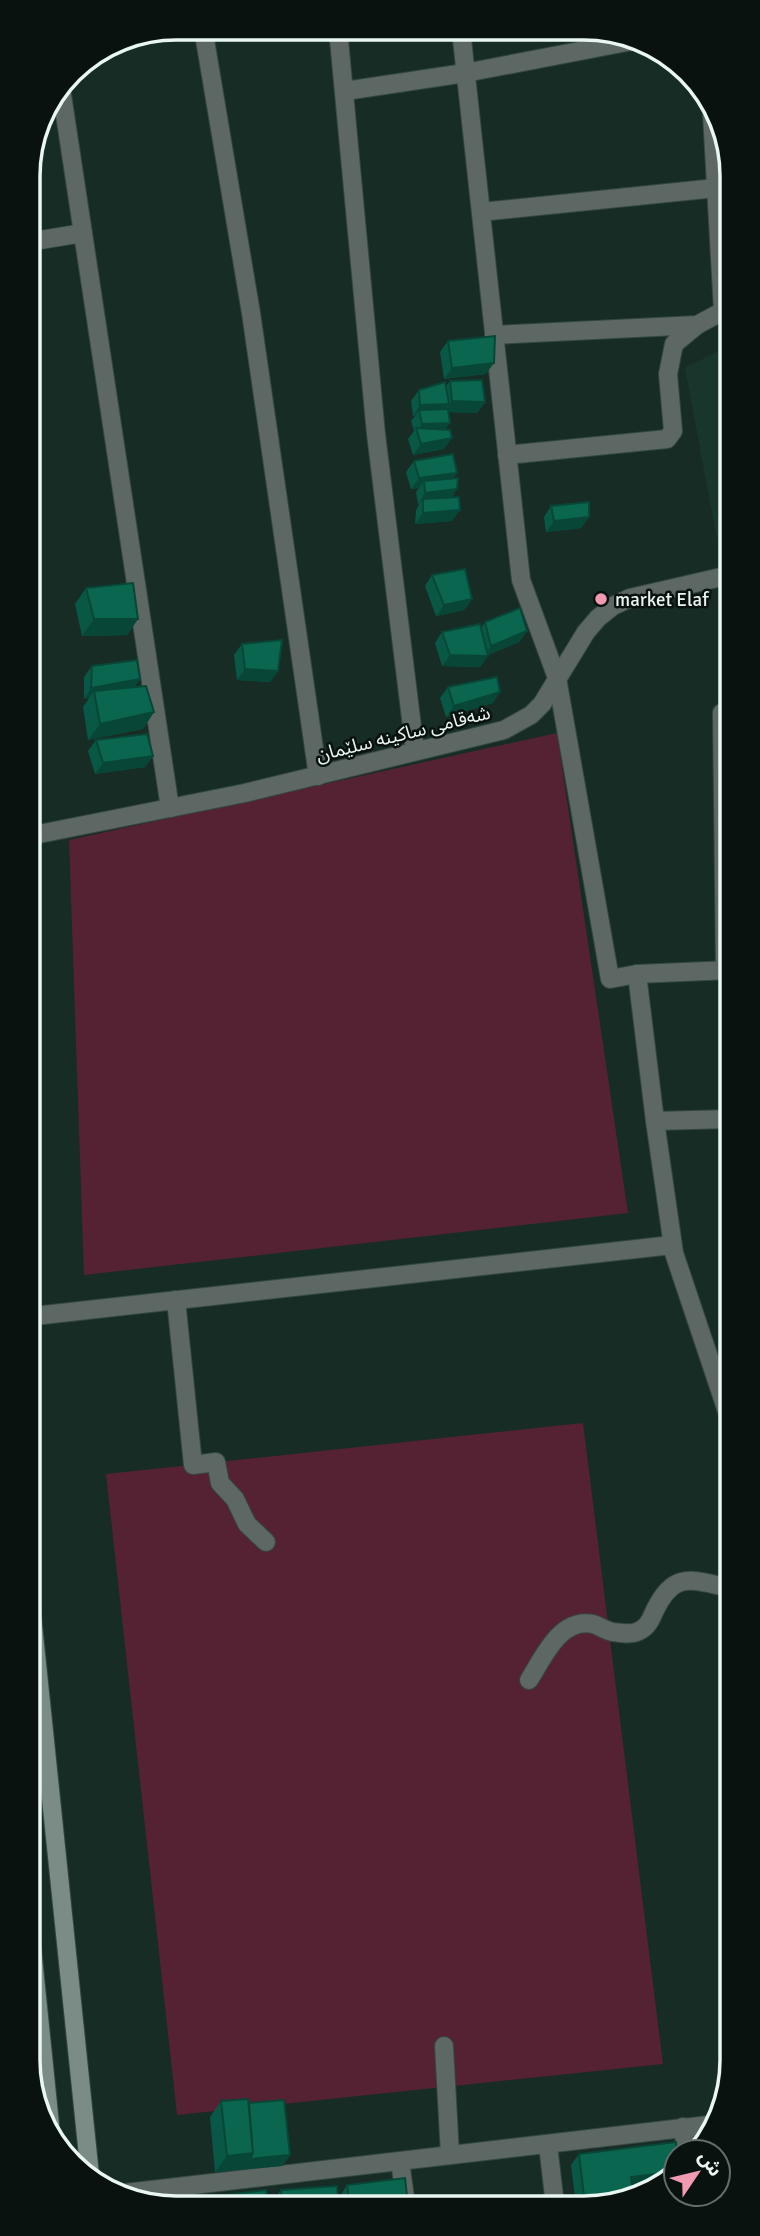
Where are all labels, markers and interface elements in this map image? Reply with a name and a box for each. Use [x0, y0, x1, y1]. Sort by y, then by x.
place label: market Elaf [615, 588, 710, 612]
marker: market Elaf [593, 591, 609, 607]
street label: شەقامی ساکینە سلێمان [314, 701, 493, 767]
north arrow [662, 2138, 732, 2208]
text: ش [693, 2146, 727, 2181]

